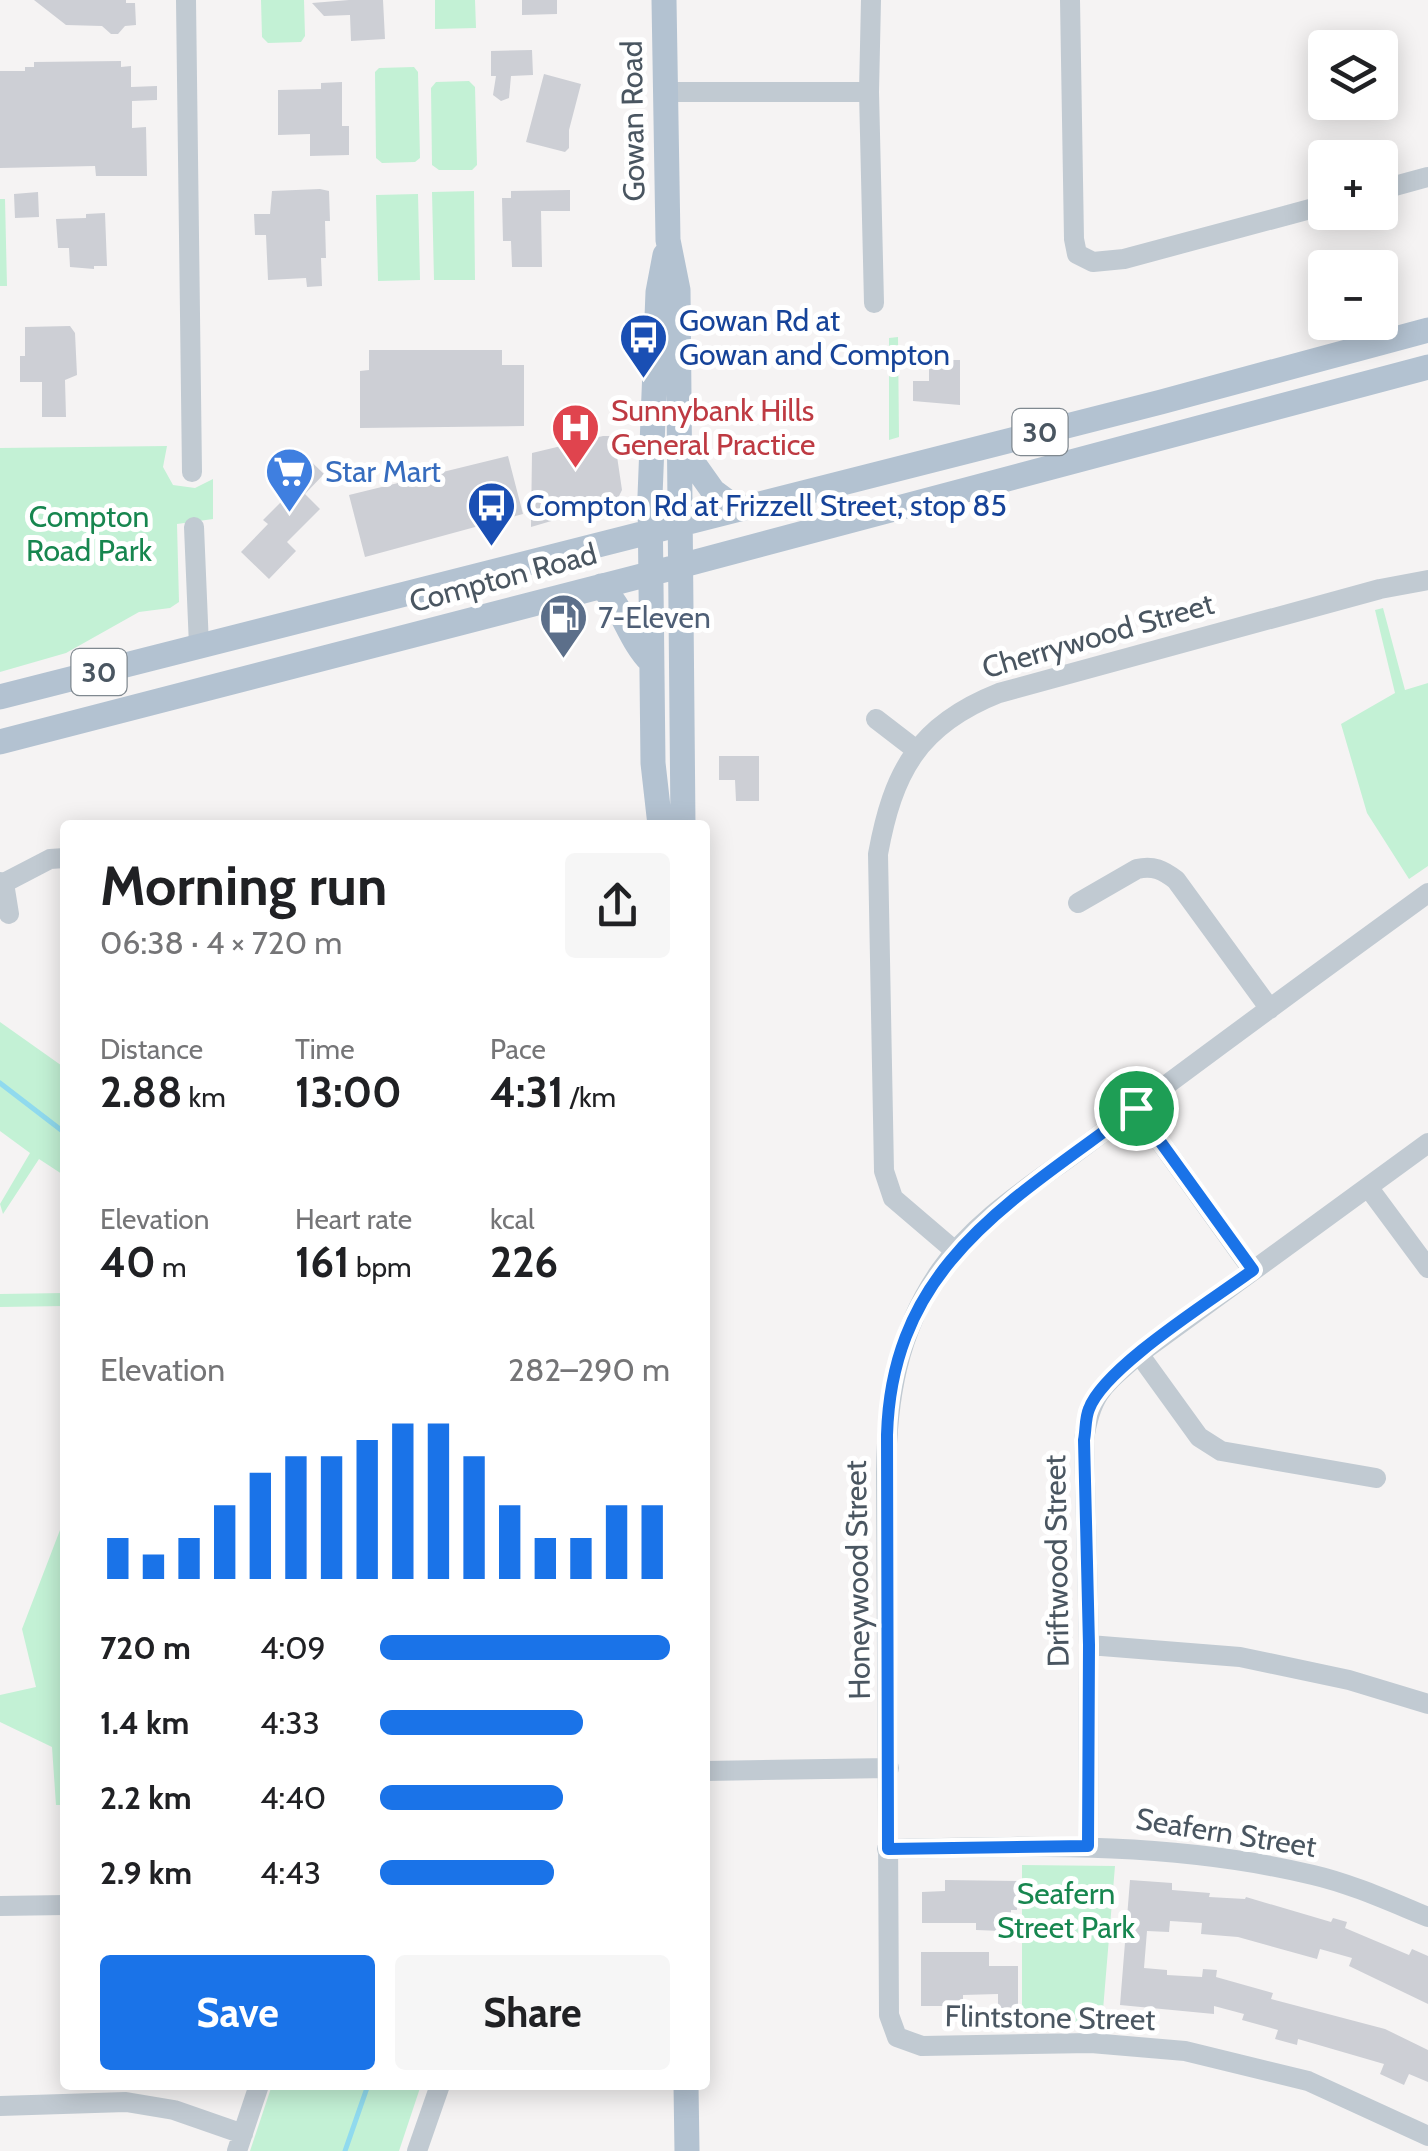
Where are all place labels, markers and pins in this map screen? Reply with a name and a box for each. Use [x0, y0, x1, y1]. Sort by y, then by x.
place label: Gowan Rd at Gowan and Compton [679, 302, 950, 373]
bus stop icon: Gowan Rd at Gowan and Compton [618, 312, 670, 380]
place label: Sunnybank Hills General Practice [611, 392, 815, 463]
hospital icon: Sunnybank Hills General Practice [550, 402, 602, 470]
supermarket icon: Star Mart [264, 446, 316, 514]
place label: Star Mart [325, 453, 441, 490]
bus stop icon: Compton Rd at Frizzell Street, stop 85 [465, 480, 517, 548]
place label: Compton Rd at Frizzell Street, stop 85 [526, 487, 1007, 524]
fuel station icon: 7-Eleven [537, 592, 589, 660]
place label: 7-Eleven [598, 599, 711, 636]
pin [1094, 1066, 1179, 1151]

